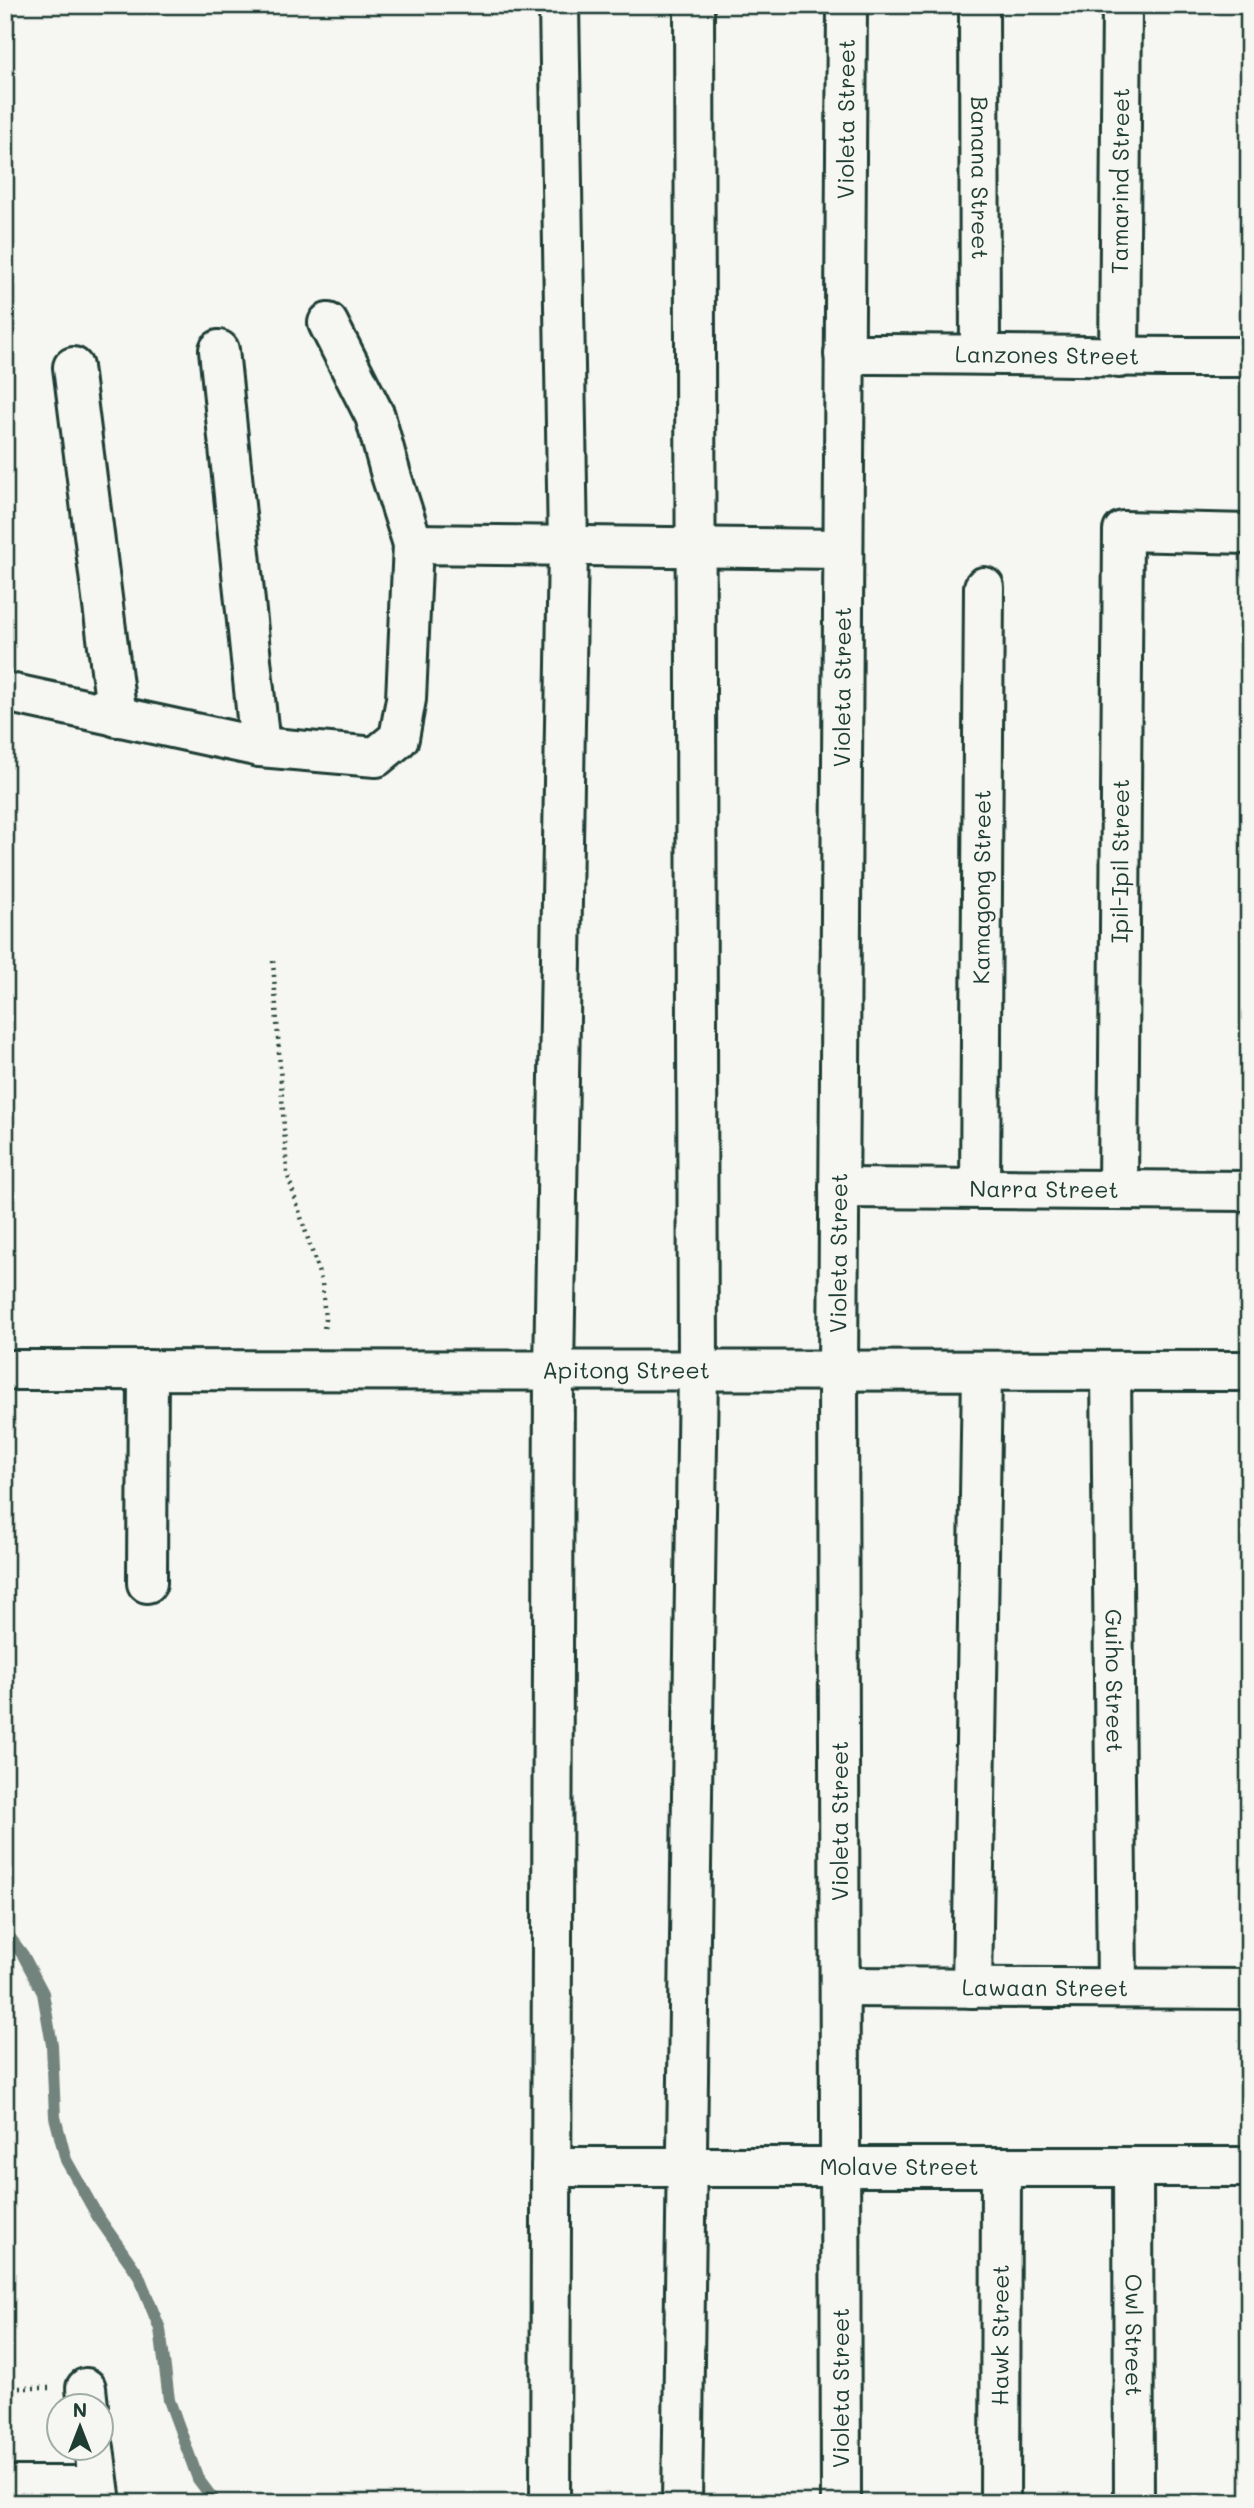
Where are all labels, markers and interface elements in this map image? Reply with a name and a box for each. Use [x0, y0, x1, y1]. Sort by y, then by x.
street label: Violeta Street [830, 39, 861, 199]
street label: Tamarind Street [1104, 88, 1135, 274]
street label: Banana Street [965, 96, 996, 260]
street label: Lanzones Street [955, 338, 1139, 371]
street label: Violeta Street [826, 607, 857, 767]
street label: Ipil-Ipil Street [1104, 779, 1135, 943]
street label: Kamagong Street [965, 790, 997, 984]
street label: Violeta Street [822, 1173, 853, 1333]
street label: Narra Street [969, 1173, 1119, 1204]
street label: Apitong Street [542, 1354, 710, 1385]
street label: Guiho Street [1099, 1609, 1131, 1753]
street label: Violeta Street [824, 1741, 854, 1901]
street label: Lawaan Street [962, 1972, 1128, 2002]
street label: Molave Street [819, 2151, 979, 2181]
street label: Hawk Street [984, 2264, 1015, 2406]
street label: Owl Street [1119, 2274, 1150, 2396]
street label: Violeta Street [825, 2308, 855, 2468]
north arrow [46, 2392, 116, 2462]
text: N [73, 2397, 87, 2422]

